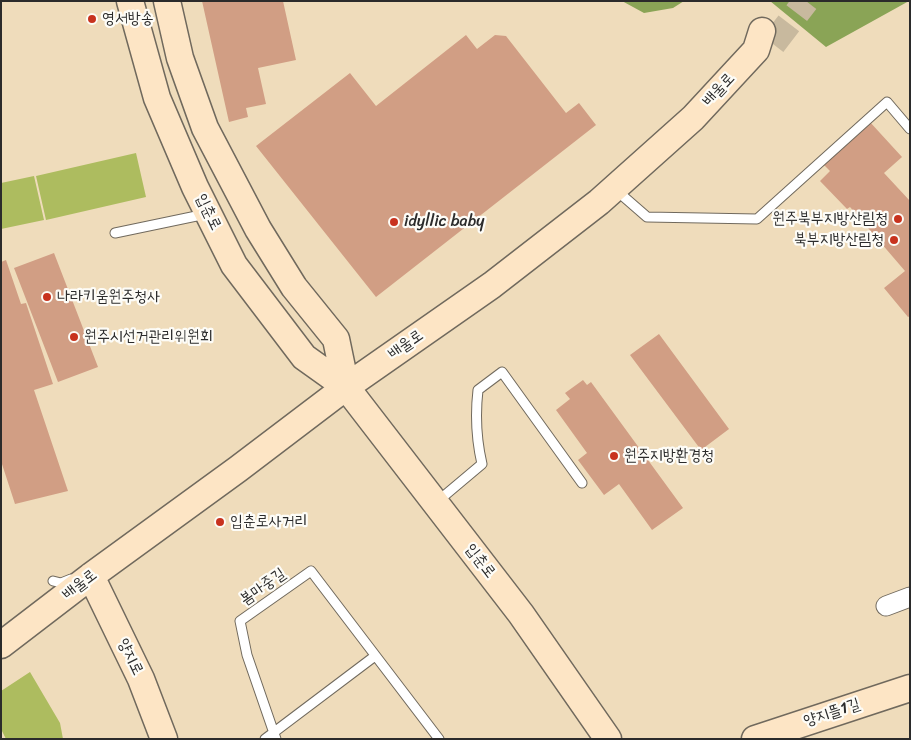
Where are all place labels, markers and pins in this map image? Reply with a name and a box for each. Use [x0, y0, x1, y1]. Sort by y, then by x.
place label: 영서방송 [102, 9, 154, 29]
marker: 영서방송 [86, 13, 98, 25]
place label: 원주북부지방산림청 [772, 209, 888, 229]
place label: idyllic baby [404, 212, 484, 232]
marker: 원주북부지방산림청 [892, 213, 904, 225]
marker: idyllic baby [388, 216, 400, 228]
place label: 북부지방산림청 [794, 230, 884, 250]
marker: 북부지방산림청 [888, 234, 900, 246]
place label: 나라키움원주청사 [57, 287, 160, 307]
marker: 나라키움원주청사 [41, 291, 53, 303]
place label: 원주시선거관리위원회 [84, 327, 213, 347]
marker: 원주시선거관리위원회 [68, 331, 80, 343]
place label: 원주지방환경청 [624, 446, 714, 466]
marker: 원주지방환경청 [608, 450, 620, 462]
place label: 입춘로사거리 [230, 512, 307, 532]
marker: 입춘로사거리 [214, 516, 226, 528]

